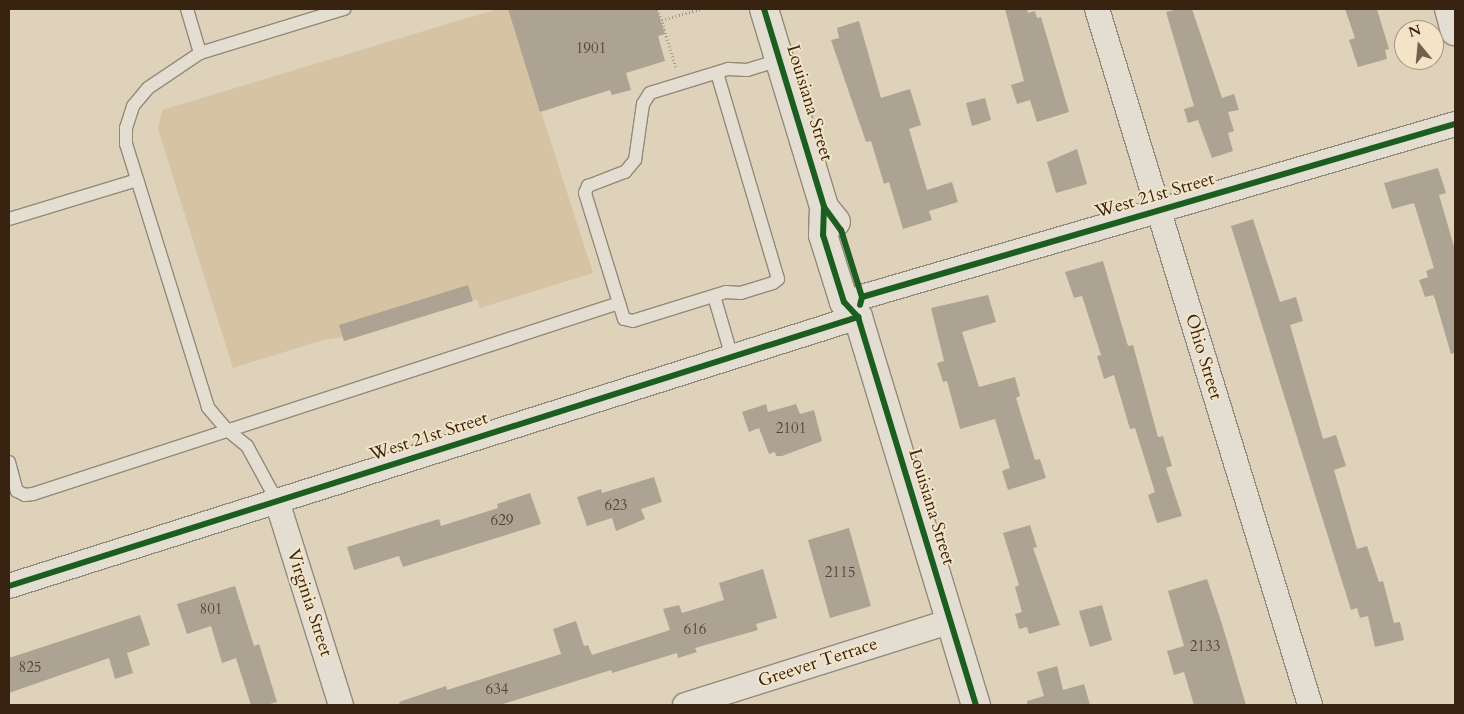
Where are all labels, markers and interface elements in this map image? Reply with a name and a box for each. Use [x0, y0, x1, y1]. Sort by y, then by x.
north arrow [1394, 20, 1444, 70]
text: N [1406, 20, 1423, 42]
house number: 1901 [576, 40, 606, 58]
street label: Louisiana Street [781, 42, 837, 164]
street label: West 21st Street [1093, 169, 1217, 223]
street label: Ohio Street [1180, 312, 1226, 402]
street label: West 21st Street [367, 408, 491, 466]
house number: 2101 [776, 420, 806, 438]
street label: Louisiana Street [903, 446, 959, 568]
house number: 623 [604, 497, 628, 515]
house number: 629 [490, 512, 514, 530]
street label: Virginia Street [282, 547, 336, 659]
house number: 2115 [825, 564, 855, 582]
house number: 801 [199, 601, 223, 619]
house number: 616 [683, 621, 707, 639]
street label: Greever Terrace [755, 633, 881, 693]
house number: 2133 [1190, 638, 1220, 656]
house number: 825 [18, 659, 42, 677]
house number: 634 [485, 681, 509, 699]

